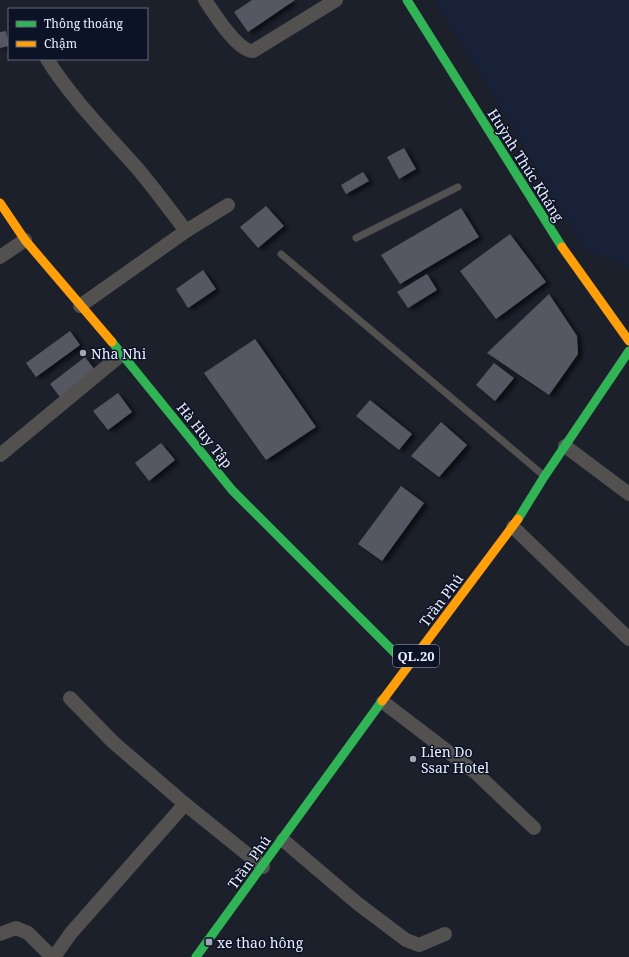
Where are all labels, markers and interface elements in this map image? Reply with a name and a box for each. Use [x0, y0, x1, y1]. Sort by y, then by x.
legend [8, 8, 148, 60]
text: Thông thoáng [44, 15, 123, 32]
text: Chậm [44, 35, 77, 52]
street label: Huỳnh Thúc Kháng [484, 105, 569, 225]
place label: Nha Nhi [91, 344, 147, 363]
marker: Nha Nhi [78, 348, 88, 358]
street label: Hà Huy Tập [173, 398, 237, 472]
street label: Trần Phú [415, 570, 467, 630]
road number: QL.20 [393, 645, 439, 667]
place label: Lien Do Ssar Hotel [421, 742, 490, 777]
marker: Lien Do Ssar Hotel [408, 754, 418, 764]
street label: Trần Phú [223, 831, 275, 893]
place label: xe thao hông [217, 933, 304, 952]
marker: xe thao hông [204, 937, 214, 947]

